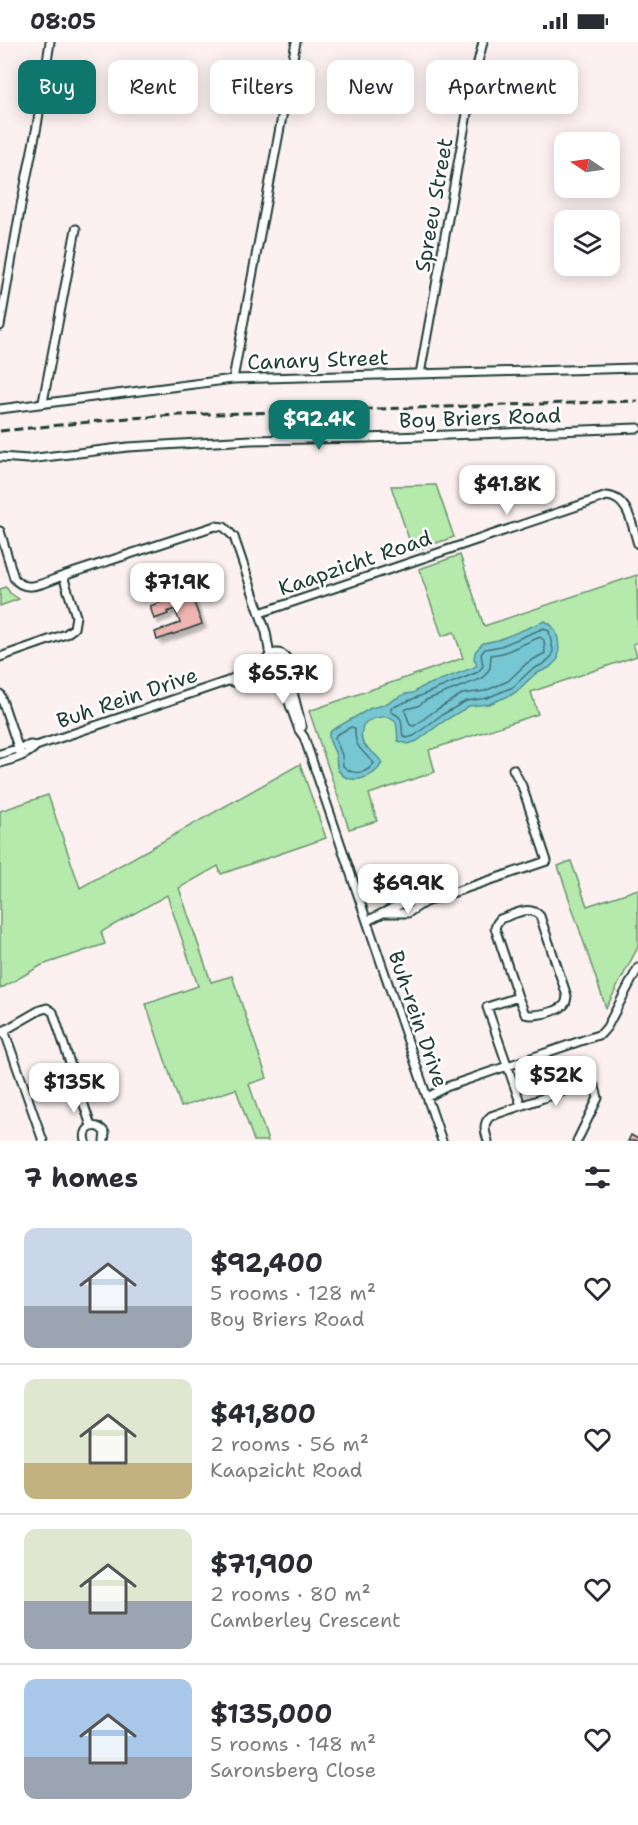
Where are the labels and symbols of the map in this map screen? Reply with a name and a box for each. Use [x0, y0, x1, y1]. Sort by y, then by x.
north arrow [554, 132, 620, 198]
street label: Spreeu Street [408, 136, 460, 274]
street label: Canary Street [247, 344, 389, 376]
pin: $92.4K [270, 400, 368, 451]
street label: Boy Briers Road [399, 401, 561, 435]
pin: $41.8K [458, 465, 556, 516]
street label: Kaapzicht Road [275, 524, 435, 602]
pin: $71.9K [128, 563, 226, 614]
pin: $65.7K [234, 654, 332, 705]
street label: Buh Rein Drive [53, 661, 201, 735]
pin: $69.9K [359, 864, 457, 915]
street label: Buh-rein Drive [382, 947, 454, 1091]
pin: $52K [520, 1056, 592, 1107]
pin: $135K [32, 1063, 116, 1114]

